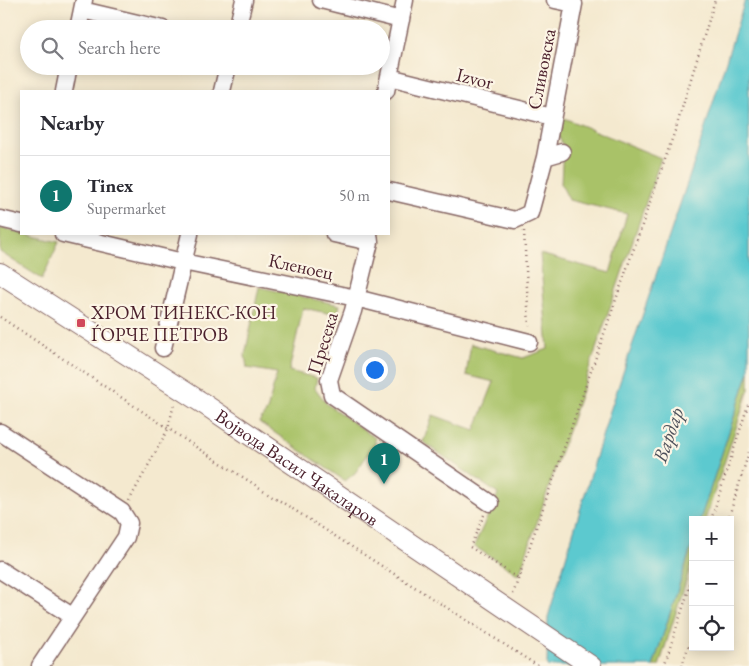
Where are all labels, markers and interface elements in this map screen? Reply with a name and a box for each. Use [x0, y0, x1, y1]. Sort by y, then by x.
search box [20, 20, 390, 75]
street label: Сливовска [521, 26, 562, 112]
icon: search [38, 34, 66, 62]
text: Search here [78, 35, 160, 60]
street label: Izvor [454, 62, 497, 95]
text: Nearby [40, 109, 104, 136]
text: Tinex [87, 173, 133, 198]
text: 1 [52, 185, 60, 206]
text: 50 m [339, 185, 370, 206]
text: Supermarket [87, 198, 166, 219]
street label: Кленоец [266, 247, 336, 286]
place label: ХРОМ ТИНЕКС-КОН ЃОРЧЕ ПЕТРОВ [90, 300, 276, 347]
street label: Пресека [301, 309, 344, 377]
marker: ХРОМ ТИНЕКС-КОН ЃОРЧЕ ПЕТРОВ [75, 317, 87, 329]
your location [362, 357, 388, 383]
street label: Војвода Васил Чакаларов [210, 403, 383, 532]
water label: Вардар [646, 404, 690, 467]
pin: 1 [368, 443, 400, 484]
map controls [689, 516, 734, 651]
button: + [689, 516, 734, 561]
button: − [689, 561, 734, 606]
button: locate [689, 606, 734, 651]

